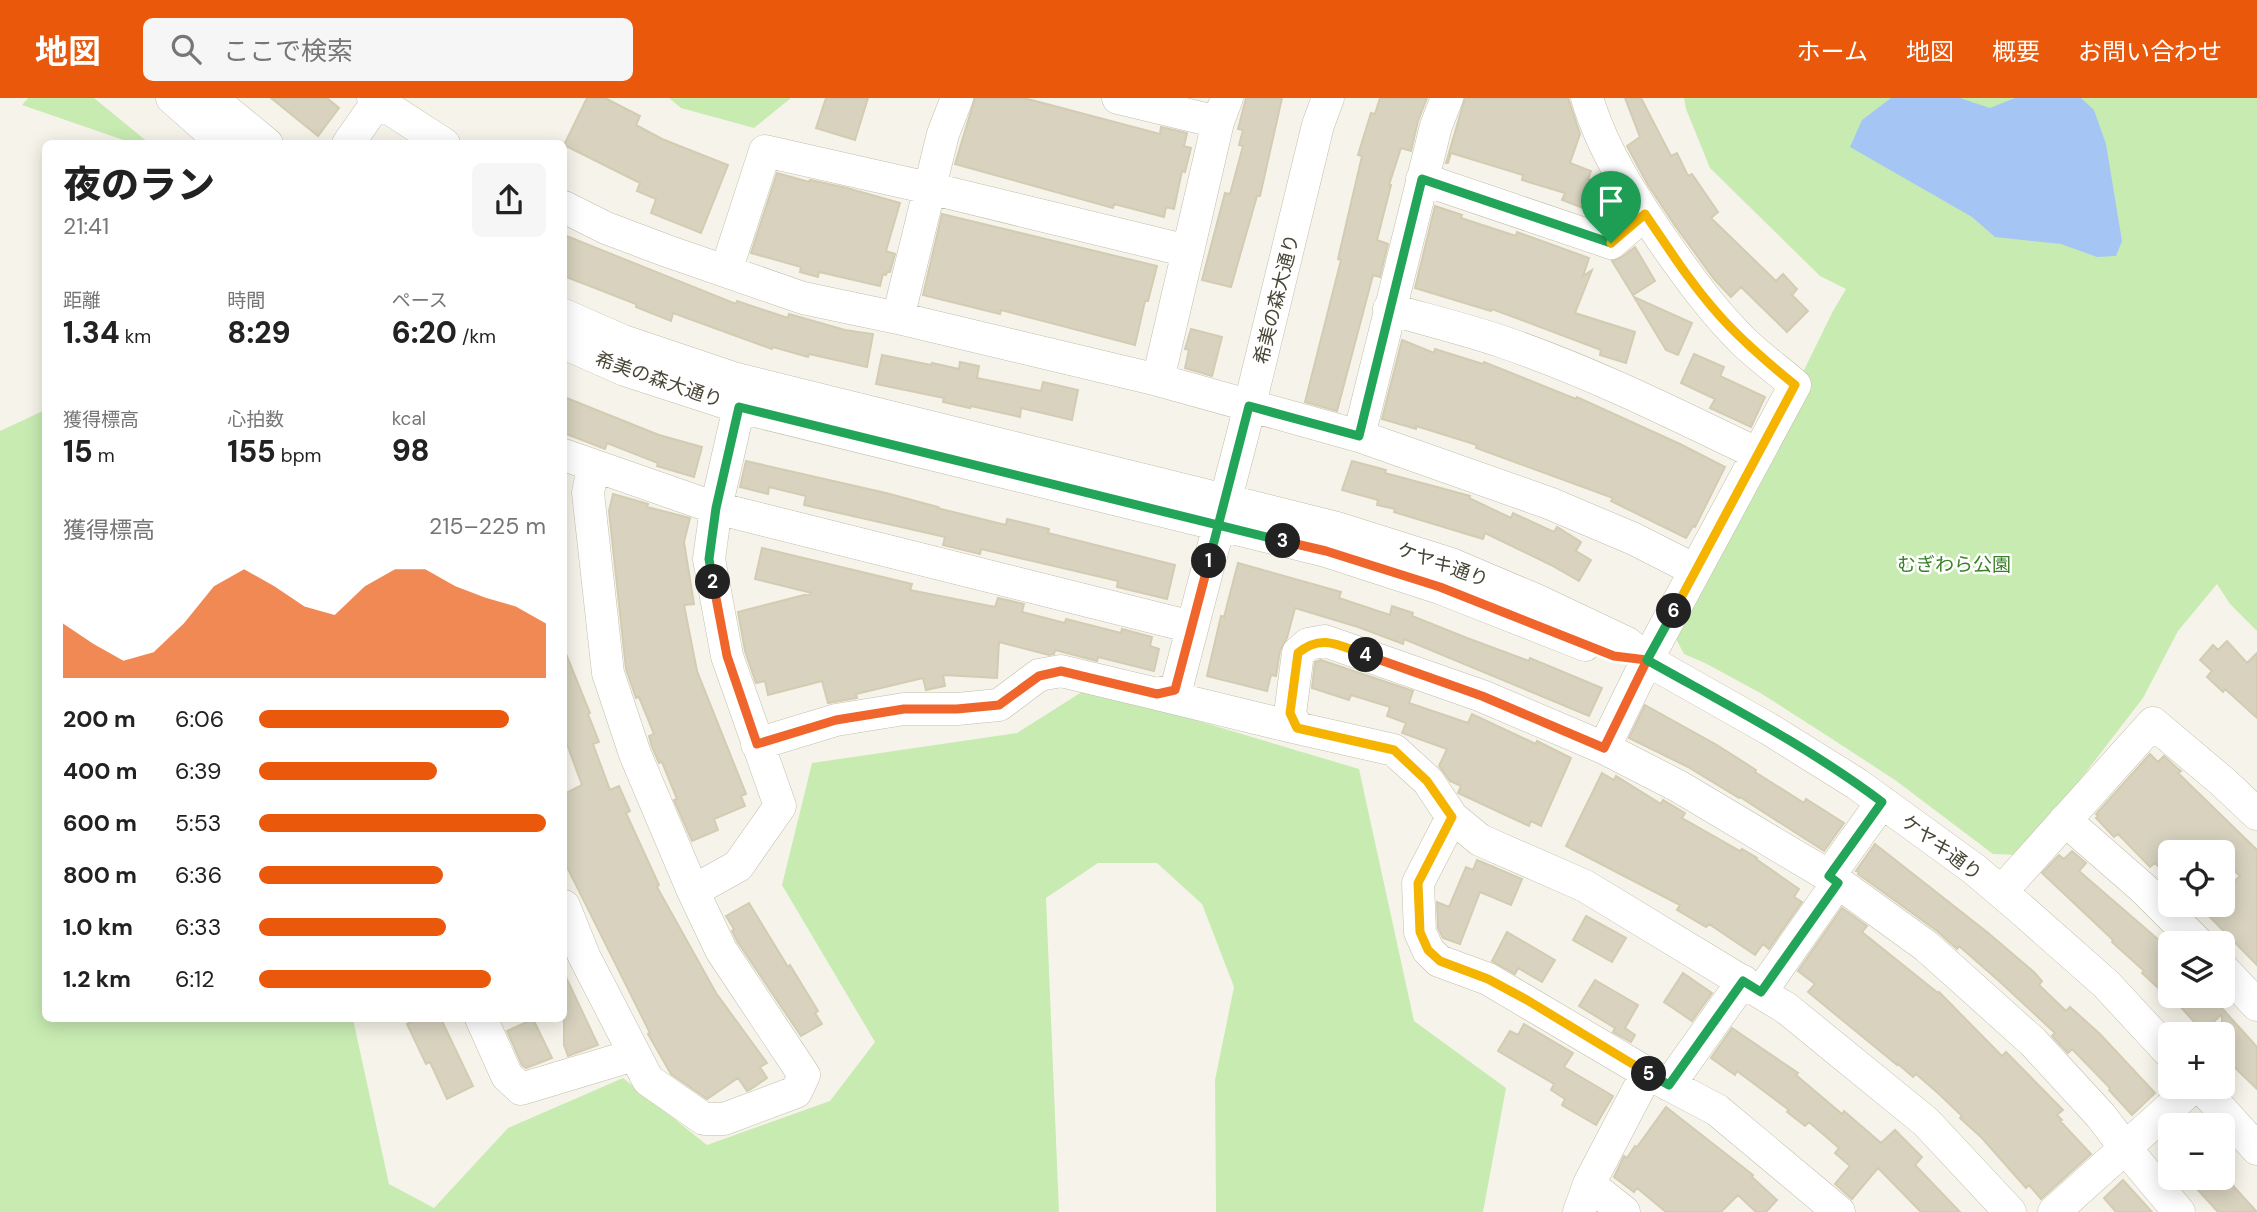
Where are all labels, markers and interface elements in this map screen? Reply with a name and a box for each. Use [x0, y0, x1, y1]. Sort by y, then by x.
search box [143, 18, 633, 81]
text: 地図 [35, 30, 101, 73]
icon: search [167, 30, 205, 68]
text: ここで検索 [223, 34, 353, 68]
text: ホーム [1797, 36, 1868, 67]
text: 地図 [1906, 36, 1954, 67]
text: 概要 [1992, 36, 2040, 67]
text: お問い合わせ [2078, 36, 2222, 67]
text: 夜のラン [63, 160, 215, 210]
button: share [472, 163, 546, 237]
pin [1581, 171, 1641, 243]
icon: arrive [1592, 182, 1630, 220]
text: 21:41 [63, 211, 109, 241]
street label: 希美の森大通り [1248, 232, 1305, 367]
text: 距離 [63, 288, 101, 313]
text: 時間 [227, 288, 265, 313]
text: ペース [392, 288, 448, 313]
text: 1.34 [63, 313, 120, 352]
text: 8:29 [227, 313, 290, 352]
text: 6:20 [392, 313, 457, 352]
text: km [120, 324, 151, 349]
text: /km [457, 324, 496, 349]
street label: 希美の森大通り [592, 346, 726, 413]
text: kcal [392, 406, 426, 431]
text: 獲得標高 [63, 407, 139, 432]
text: 心拍数 [227, 407, 284, 432]
text: 98 [392, 431, 430, 470]
text: 15 [63, 432, 93, 471]
text: 155 [227, 432, 276, 471]
text: m [93, 443, 115, 468]
text: bpm [276, 443, 322, 468]
text: 215–225 m [429, 511, 546, 541]
text: 獲得標高 [63, 515, 155, 545]
pin: 3 [1266, 524, 1300, 558]
text: 3 [1277, 528, 1288, 553]
street label: ケヤキ通り [1394, 536, 1492, 592]
pin: 1 [1192, 544, 1226, 578]
text: 1 [1205, 548, 1212, 573]
park label: むぎわら公園 [1897, 552, 2011, 577]
pin: 2 [696, 564, 730, 600]
text: 2 [707, 569, 718, 594]
pin: 6 [1656, 594, 1692, 628]
text: 6 [1667, 598, 1680, 623]
pin: 4 [1348, 638, 1384, 672]
text: 4 [1359, 642, 1372, 667]
text: 200 m [63, 704, 136, 734]
text: 6:06 [175, 704, 224, 734]
text: 400 m [63, 756, 137, 786]
text: 6:39 [175, 756, 221, 786]
text: 600 m [63, 808, 137, 838]
text: 5:53 [175, 808, 221, 838]
street label: ケヤキ通り [1896, 809, 1987, 886]
map controls [2158, 840, 2235, 1190]
button: locate [2158, 840, 2235, 917]
text: 800 m [63, 860, 137, 890]
text: 6:36 [175, 860, 222, 890]
text: 1.0 km [63, 912, 133, 942]
text: 6:33 [175, 912, 221, 942]
button: layers [2158, 931, 2235, 1008]
text: 1.2 km [63, 964, 131, 994]
text: 6:12 [175, 964, 215, 994]
button: + [2158, 1022, 2235, 1099]
pin: 5 [1632, 1056, 1666, 1091]
text: 5 [1643, 1061, 1654, 1086]
button: − [2158, 1113, 2235, 1190]

